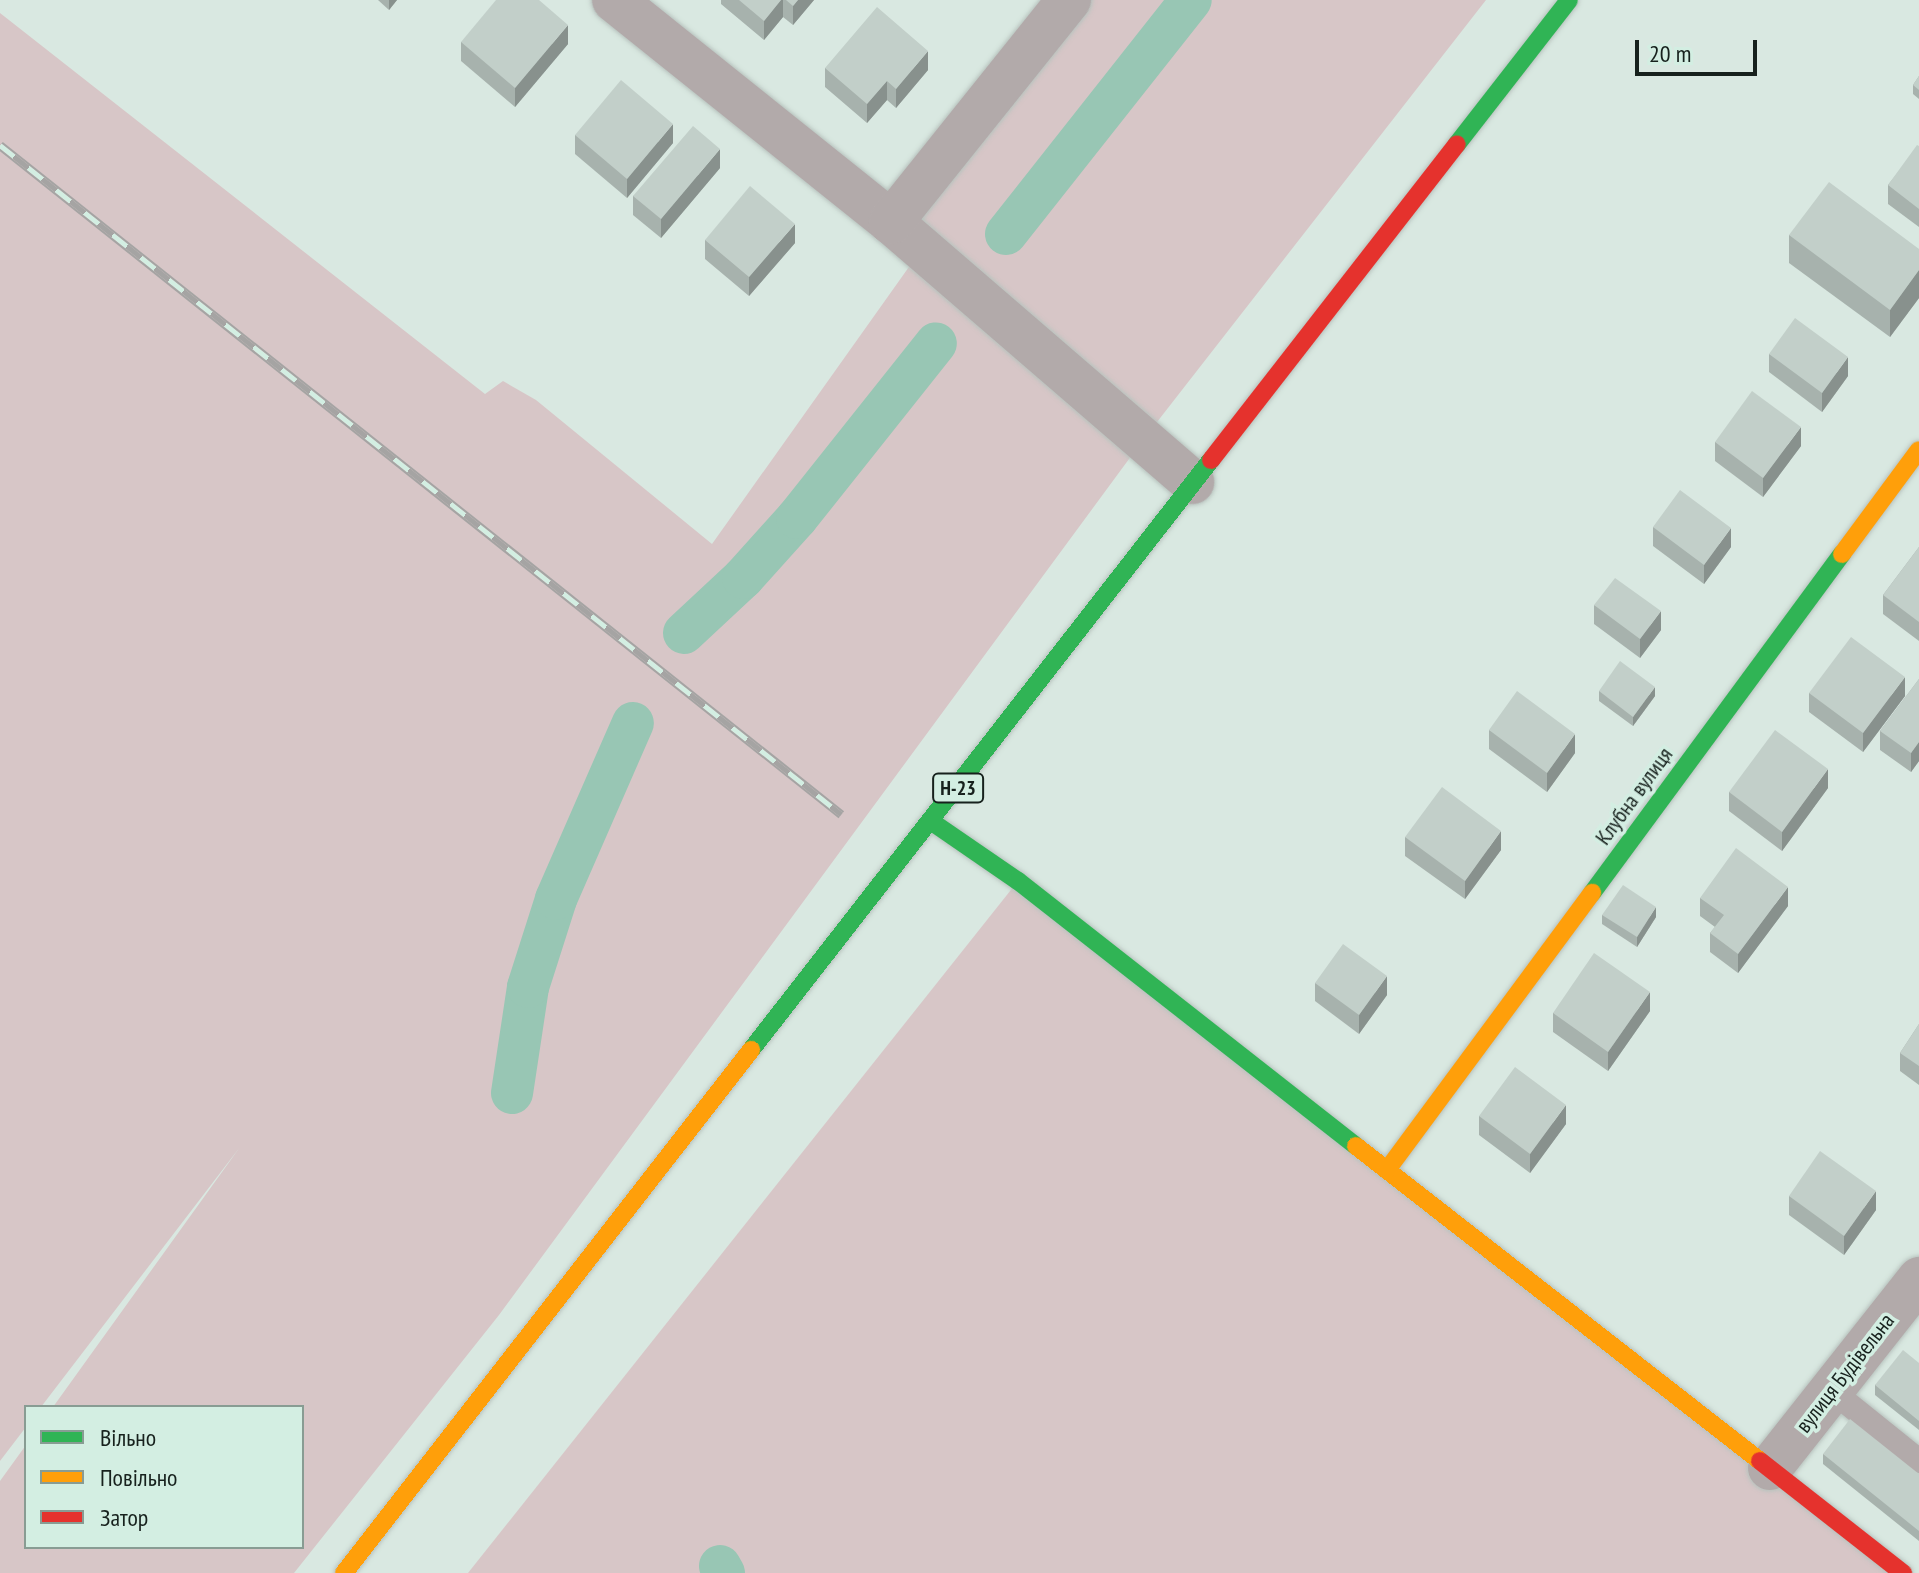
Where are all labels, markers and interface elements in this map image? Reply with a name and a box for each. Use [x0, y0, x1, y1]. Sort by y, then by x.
scale bar [1639, 24, 1761, 74]
text: 20 m [1649, 38, 1691, 69]
street label: Клубна вулиця [1590, 742, 1678, 850]
road number: Н-23 [932, 772, 984, 804]
street label: вулиця Будівельна [1790, 1308, 1900, 1438]
legend [24, 1405, 304, 1549]
text: Вільно [100, 1422, 156, 1453]
text: Повільно [100, 1462, 177, 1493]
text: Затор [100, 1502, 148, 1533]

